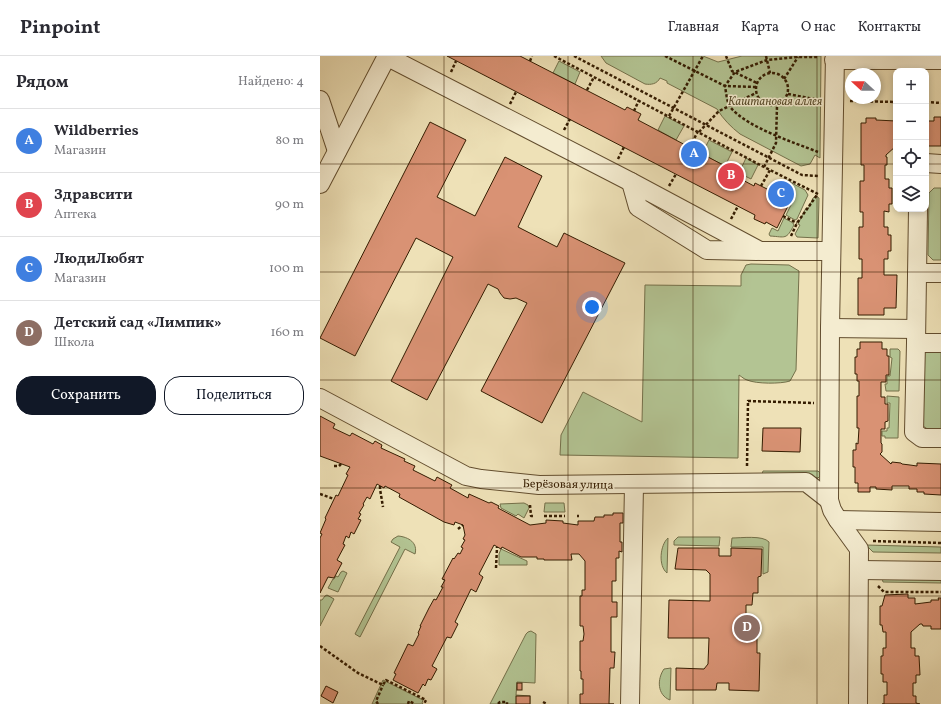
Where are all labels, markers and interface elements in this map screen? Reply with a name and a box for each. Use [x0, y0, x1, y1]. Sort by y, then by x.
text: Pinpoint [20, 15, 100, 41]
text: Главная [668, 18, 719, 37]
text: Карта [741, 18, 779, 37]
text: О нас [801, 18, 836, 37]
text: Контакты [858, 18, 921, 37]
north arrow [845, 68, 881, 104]
map controls [893, 68, 929, 212]
button: + [893, 68, 929, 104]
text: Рядом [16, 71, 69, 94]
text: Найдено: 4 [238, 73, 304, 91]
park label: Каштановая аллея [728, 94, 823, 110]
button: − [893, 104, 929, 140]
text: Wildberries [54, 121, 139, 142]
text: A [24, 132, 34, 150]
text: 80 m [275, 132, 304, 150]
pin: A [681, 139, 707, 169]
button: locate [893, 140, 929, 176]
text: Магазин [54, 142, 106, 160]
pin: B [718, 161, 744, 191]
button: layers [893, 176, 929, 212]
pin: C [768, 179, 794, 209]
text: Здравсити [54, 185, 133, 206]
text: B [25, 196, 33, 214]
text: 90 m [275, 196, 304, 214]
text: Аптека [54, 206, 97, 224]
text: ЛюдиЛюбят [54, 249, 144, 270]
text: C [25, 260, 33, 278]
text: 100 m [269, 260, 304, 278]
text: Магазин [54, 270, 106, 288]
your location [582, 297, 602, 317]
text: Детский сад «Лимпик» [54, 313, 222, 334]
text: D [24, 324, 34, 342]
text: 160 m [270, 324, 304, 342]
text: Школа [54, 334, 94, 352]
button: Сохранить [16, 376, 156, 415]
button: Поделиться [164, 376, 304, 415]
street label: Берёзовая улица [522, 476, 614, 494]
pin: D [734, 613, 760, 643]

